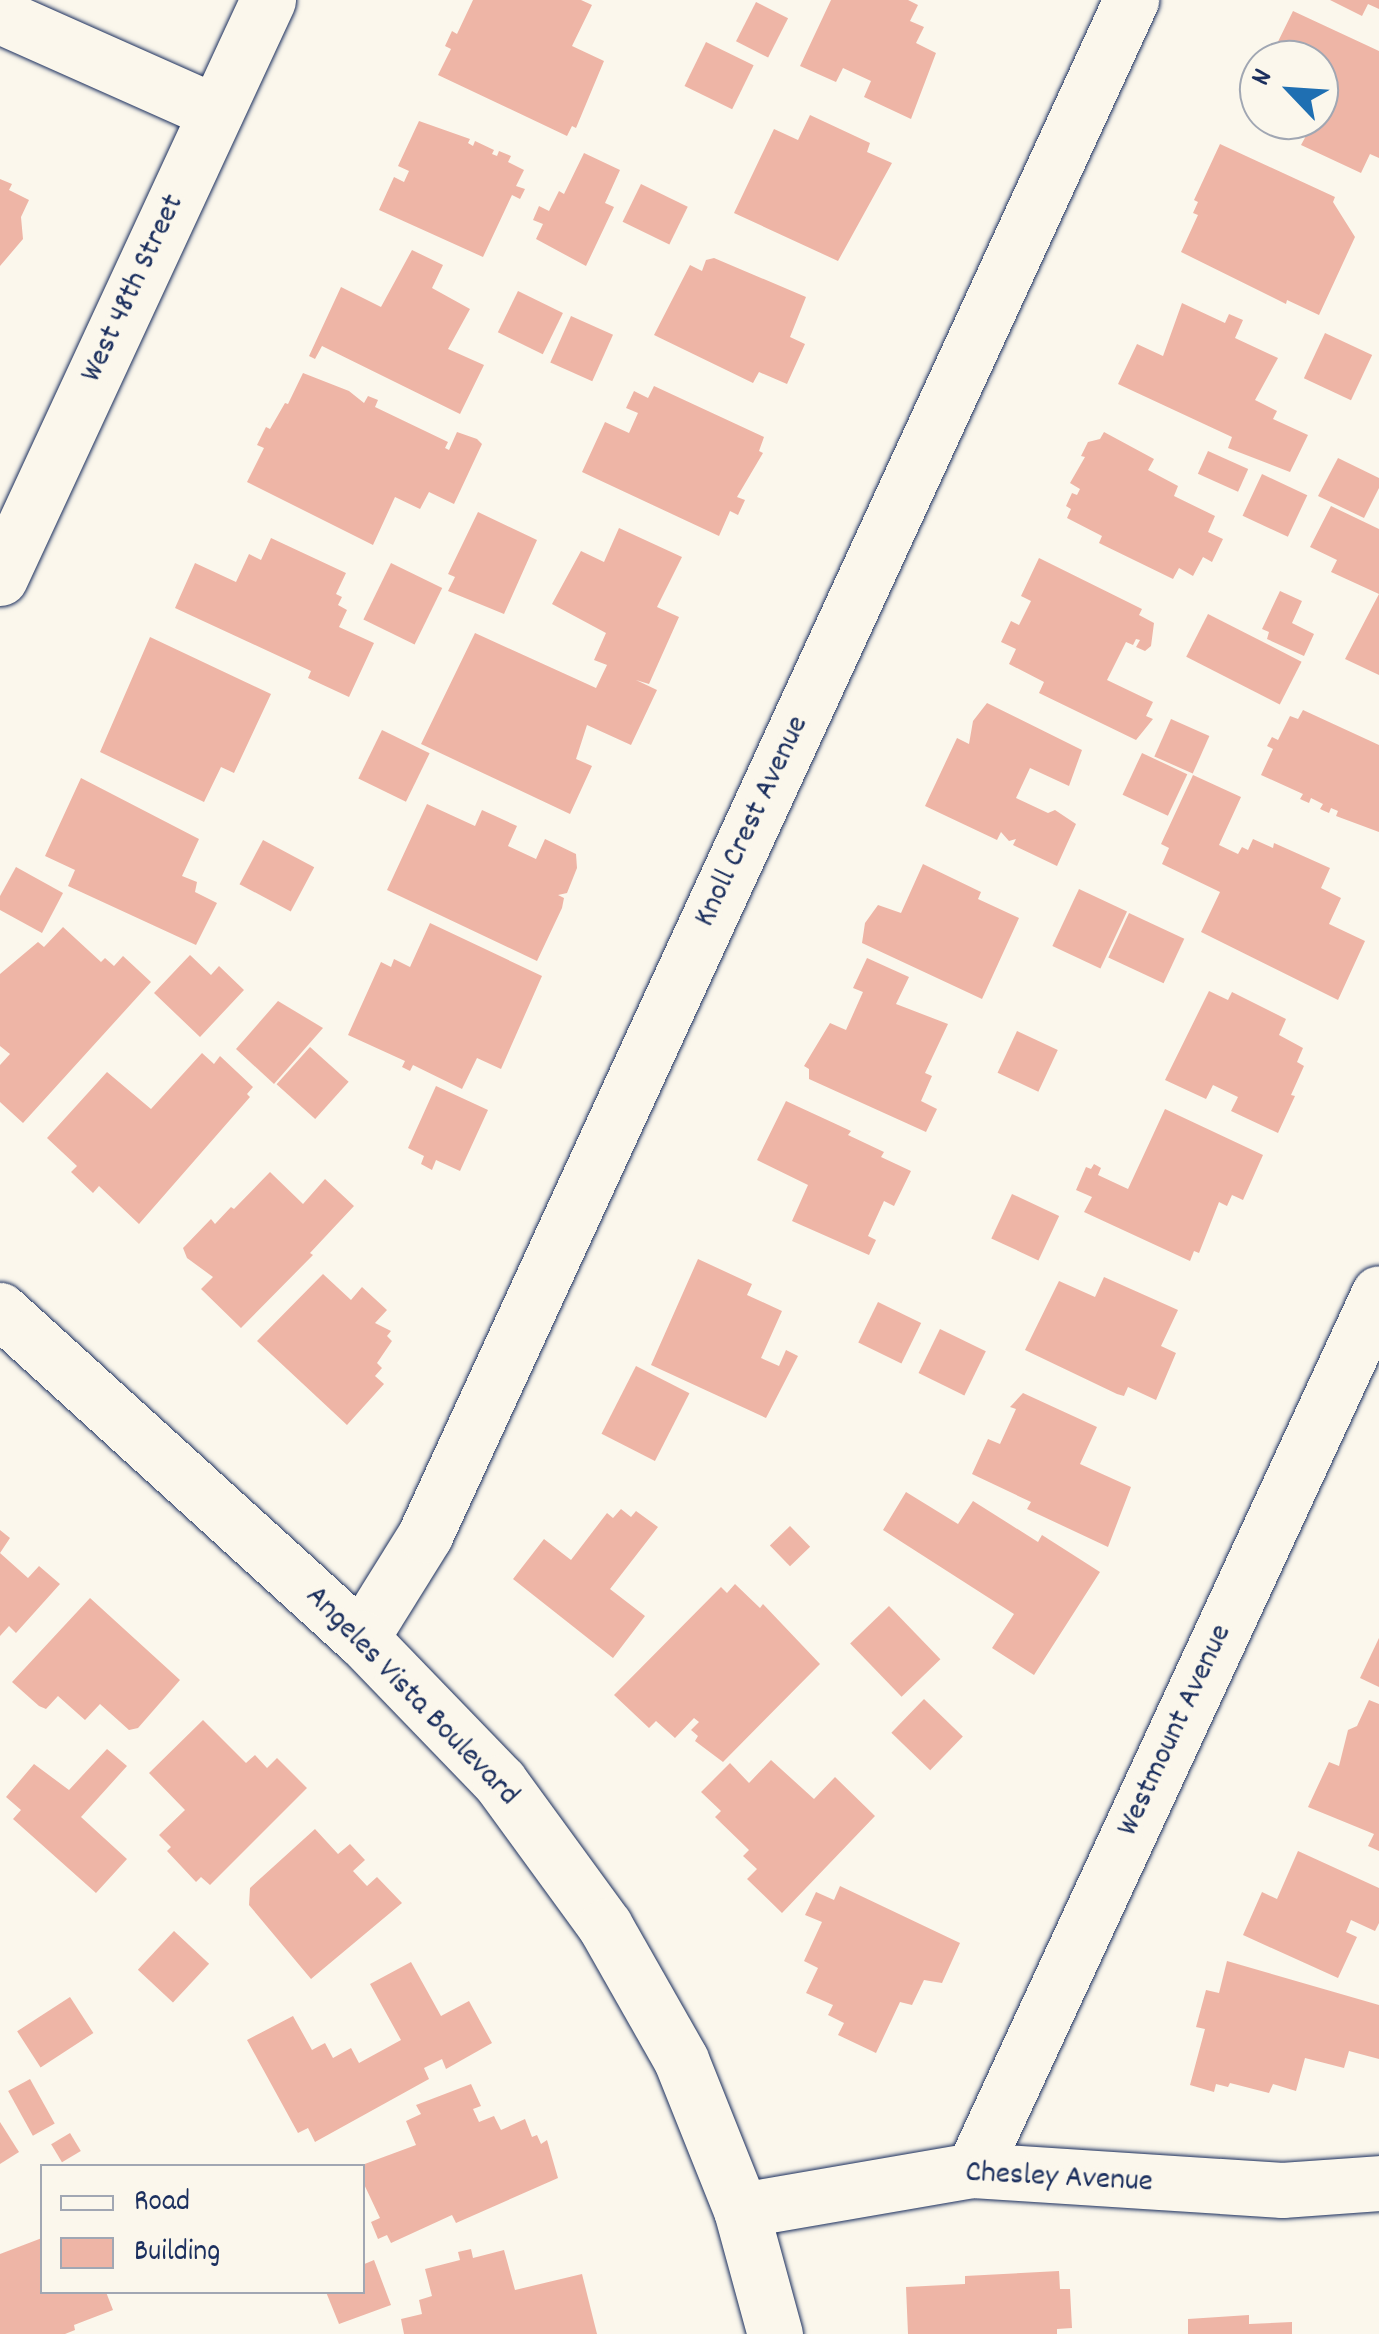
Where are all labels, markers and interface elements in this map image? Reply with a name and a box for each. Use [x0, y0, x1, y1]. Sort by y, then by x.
north arrow [1239, 40, 1339, 140]
text: N [1243, 63, 1285, 93]
street label: West 48th Street [74, 189, 194, 389]
street label: Knoll Crest Avenue [687, 710, 819, 934]
street label: Angeles Vista Boulevard [296, 1579, 526, 1815]
street label: Westmount Avenue [1110, 1619, 1242, 1843]
street label: Chesley Avenue [964, 2155, 1154, 2203]
legend [40, 2164, 365, 2294]
text: Road [134, 2182, 190, 2225]
text: Building [134, 2232, 220, 2275]

